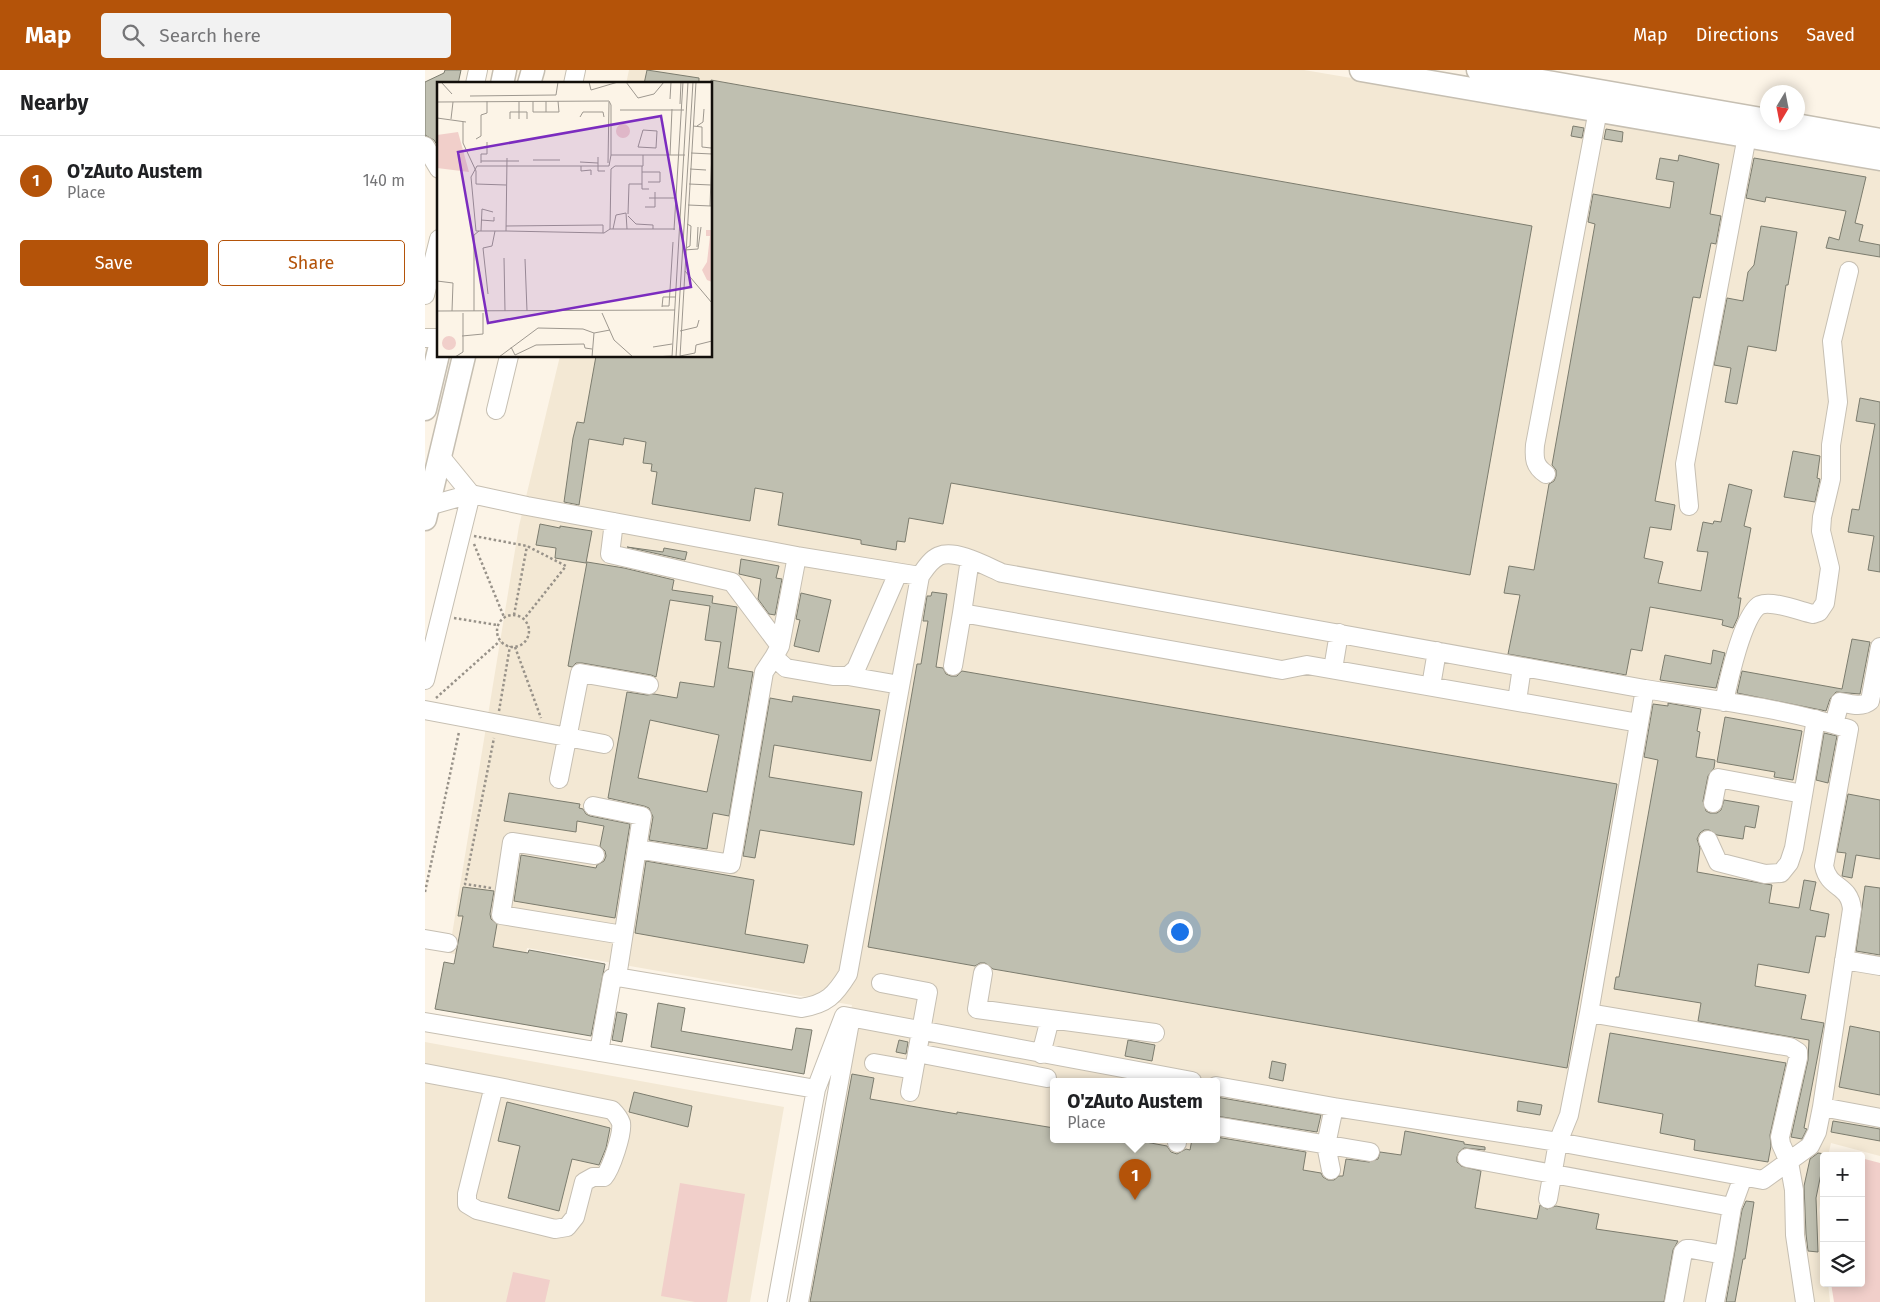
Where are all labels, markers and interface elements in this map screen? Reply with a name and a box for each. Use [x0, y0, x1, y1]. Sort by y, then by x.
search box [101, 13, 451, 58]
text: Map [25, 21, 71, 49]
icon: search [119, 21, 147, 49]
text: Search here [159, 24, 261, 47]
text: Map [1633, 24, 1668, 46]
text: Directions [1696, 24, 1778, 46]
text: Saved [1806, 24, 1855, 46]
inset map [437, 82, 713, 358]
north arrow [1760, 85, 1805, 130]
text: Nearby [20, 90, 88, 116]
text: O'zAuto Austem [67, 160, 203, 183]
text: 1 [32, 171, 40, 190]
text: 140 m [363, 171, 405, 190]
text: Place [67, 183, 106, 202]
button: Save [20, 240, 208, 286]
button: Share [218, 240, 405, 286]
your location [1167, 919, 1193, 945]
popup [1050, 1078, 1220, 1143]
text: O'zAuto Austem [1067, 1090, 1203, 1113]
text: Place [1067, 1113, 1106, 1132]
map controls [1820, 1152, 1865, 1287]
button: + [1820, 1152, 1865, 1197]
pin: 1 [1119, 1159, 1151, 1200]
button: − [1820, 1197, 1865, 1242]
button: layers [1820, 1242, 1865, 1287]

